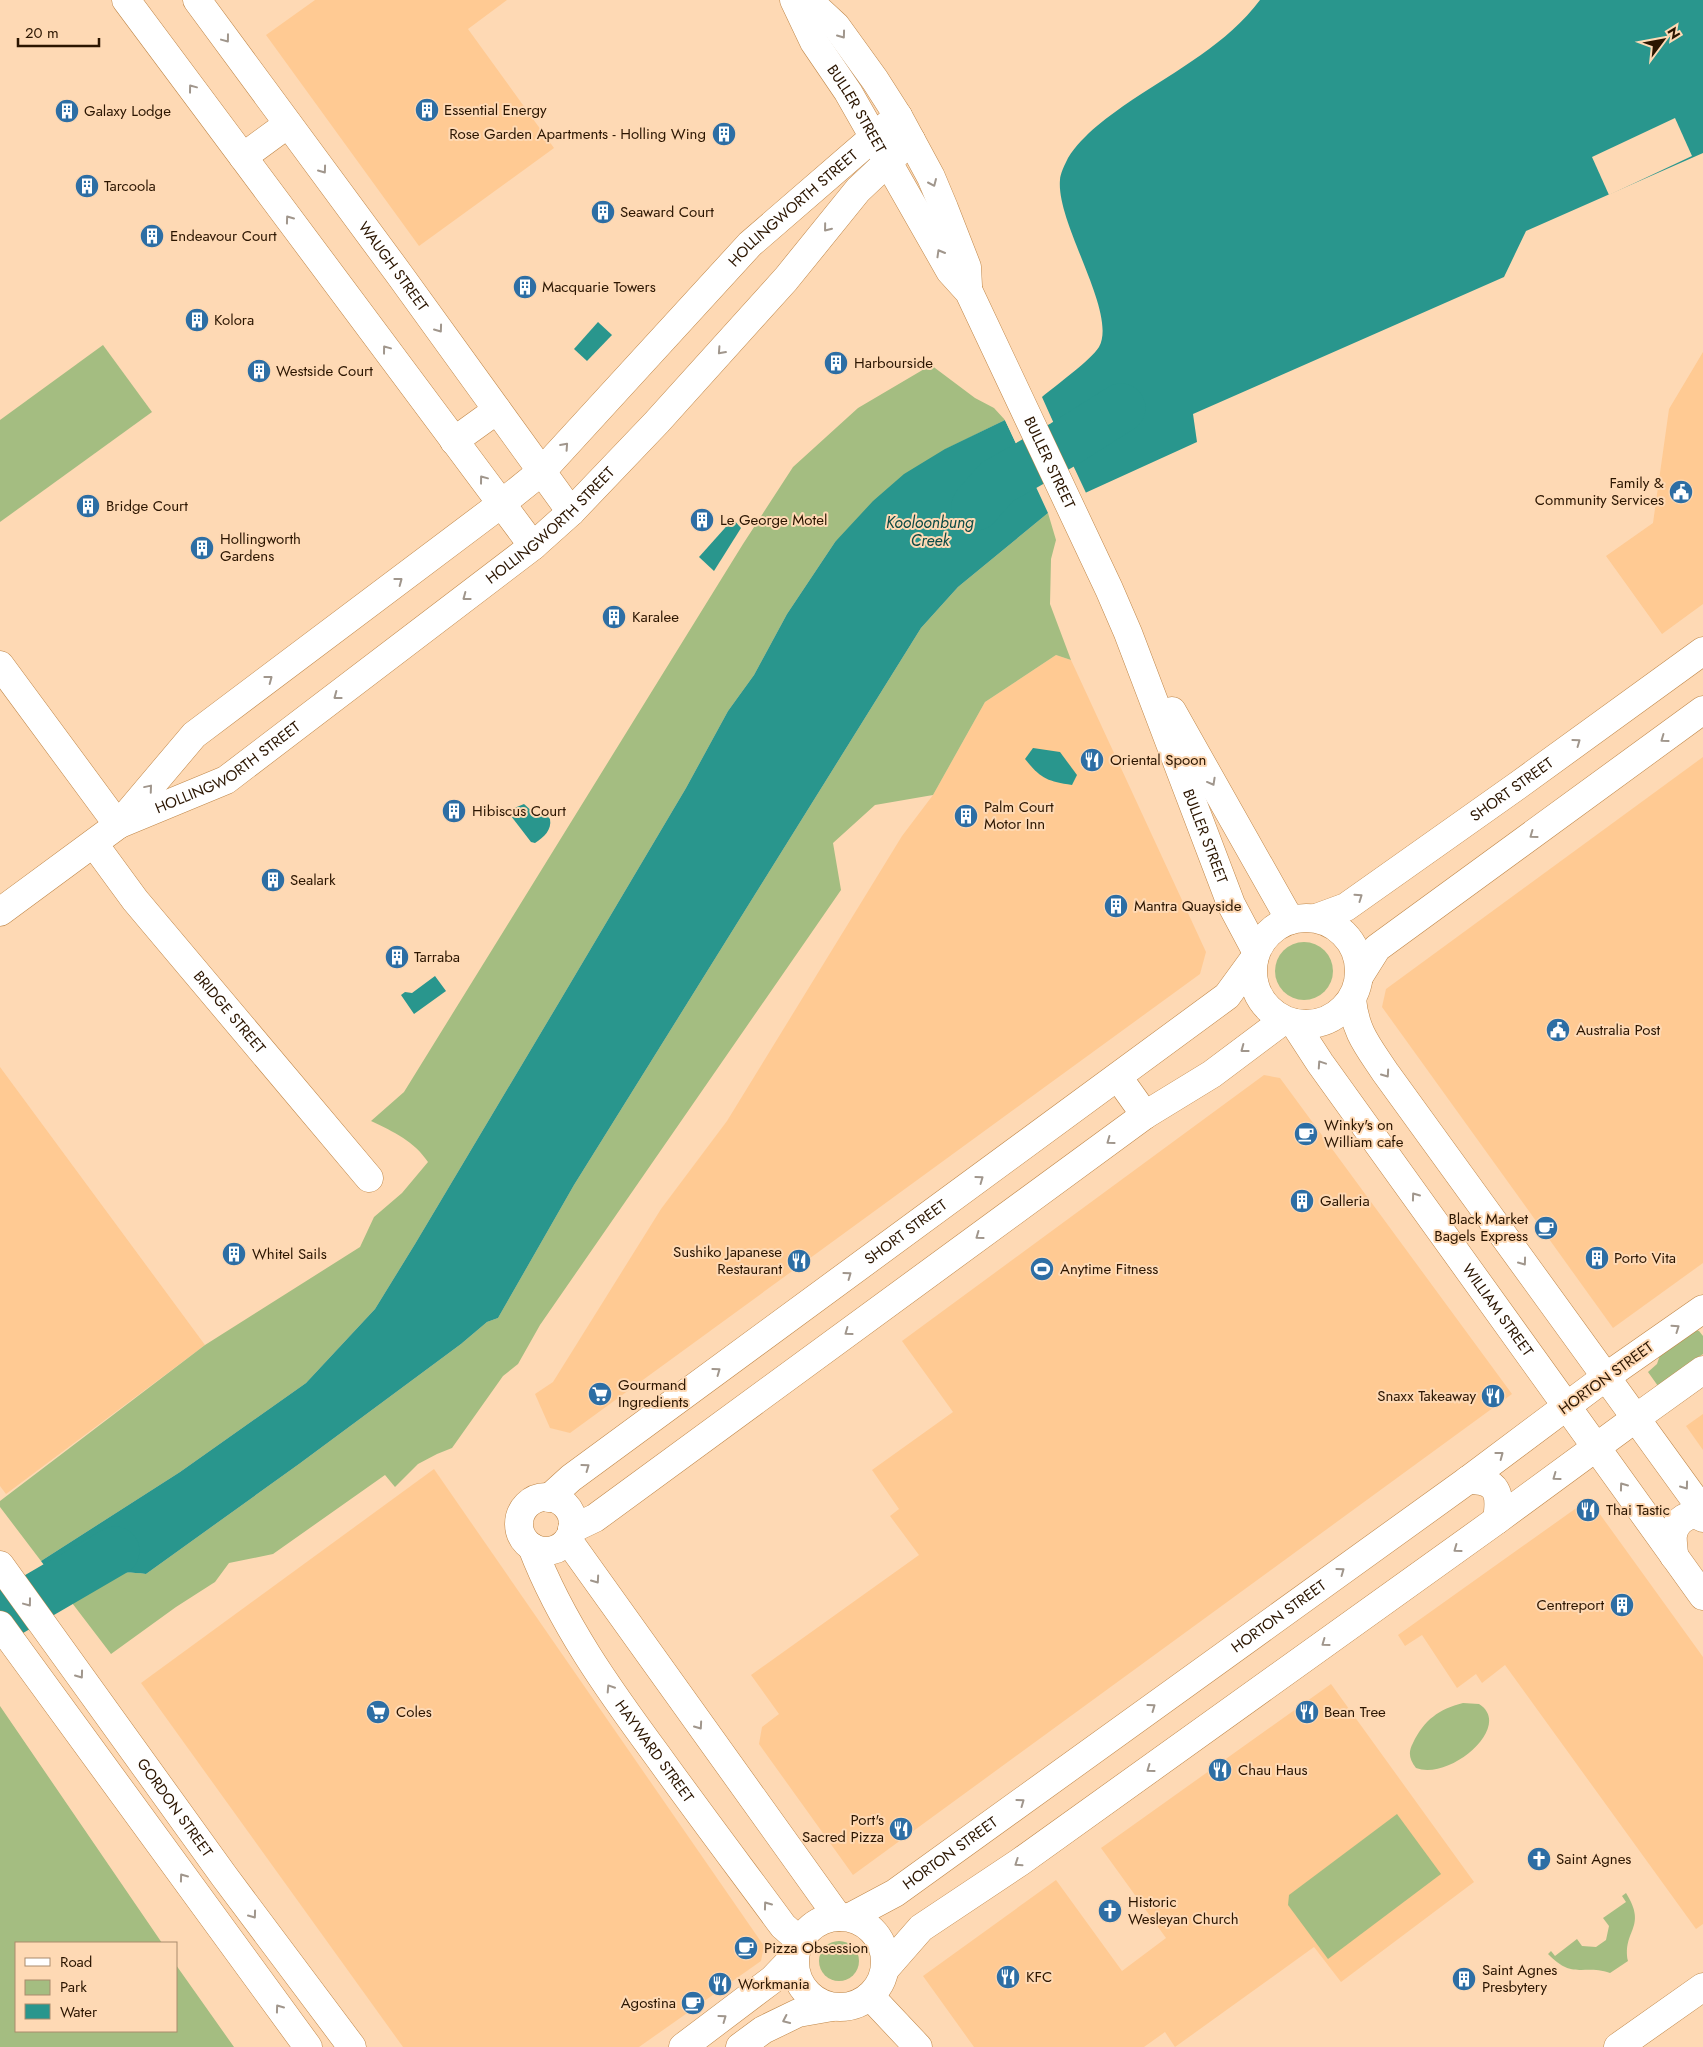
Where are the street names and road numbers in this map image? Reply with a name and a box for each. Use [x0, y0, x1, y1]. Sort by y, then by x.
street label: BULLER STREET [822, 60, 892, 157]
street label: HOLLINGWORTH STREET [723, 145, 863, 272]
street label: WAUGH STREET [353, 217, 434, 316]
street label: BULLER STREET [1018, 413, 1081, 512]
street label: HOLLINGWORTH STREET [481, 462, 620, 589]
street label: HOLLINGWORTH STREET [152, 716, 305, 819]
street label: SHORT STREET [1465, 752, 1558, 827]
street label: BULLER STREET [1177, 786, 1233, 887]
street label: BRIDGE STREET [188, 966, 271, 1058]
street label: SHORT STREET [860, 1194, 952, 1270]
street label: WILLIAM STREET [1457, 1259, 1538, 1361]
street label: HORTON STREET [1554, 1336, 1658, 1420]
street label: HORTON STREET [1227, 1575, 1331, 1658]
street label: HAYWARD STREET [610, 1696, 699, 1807]
street label: GORDON STREET [132, 1754, 218, 1862]
street label: HORTON STREET [898, 1811, 1002, 1895]

